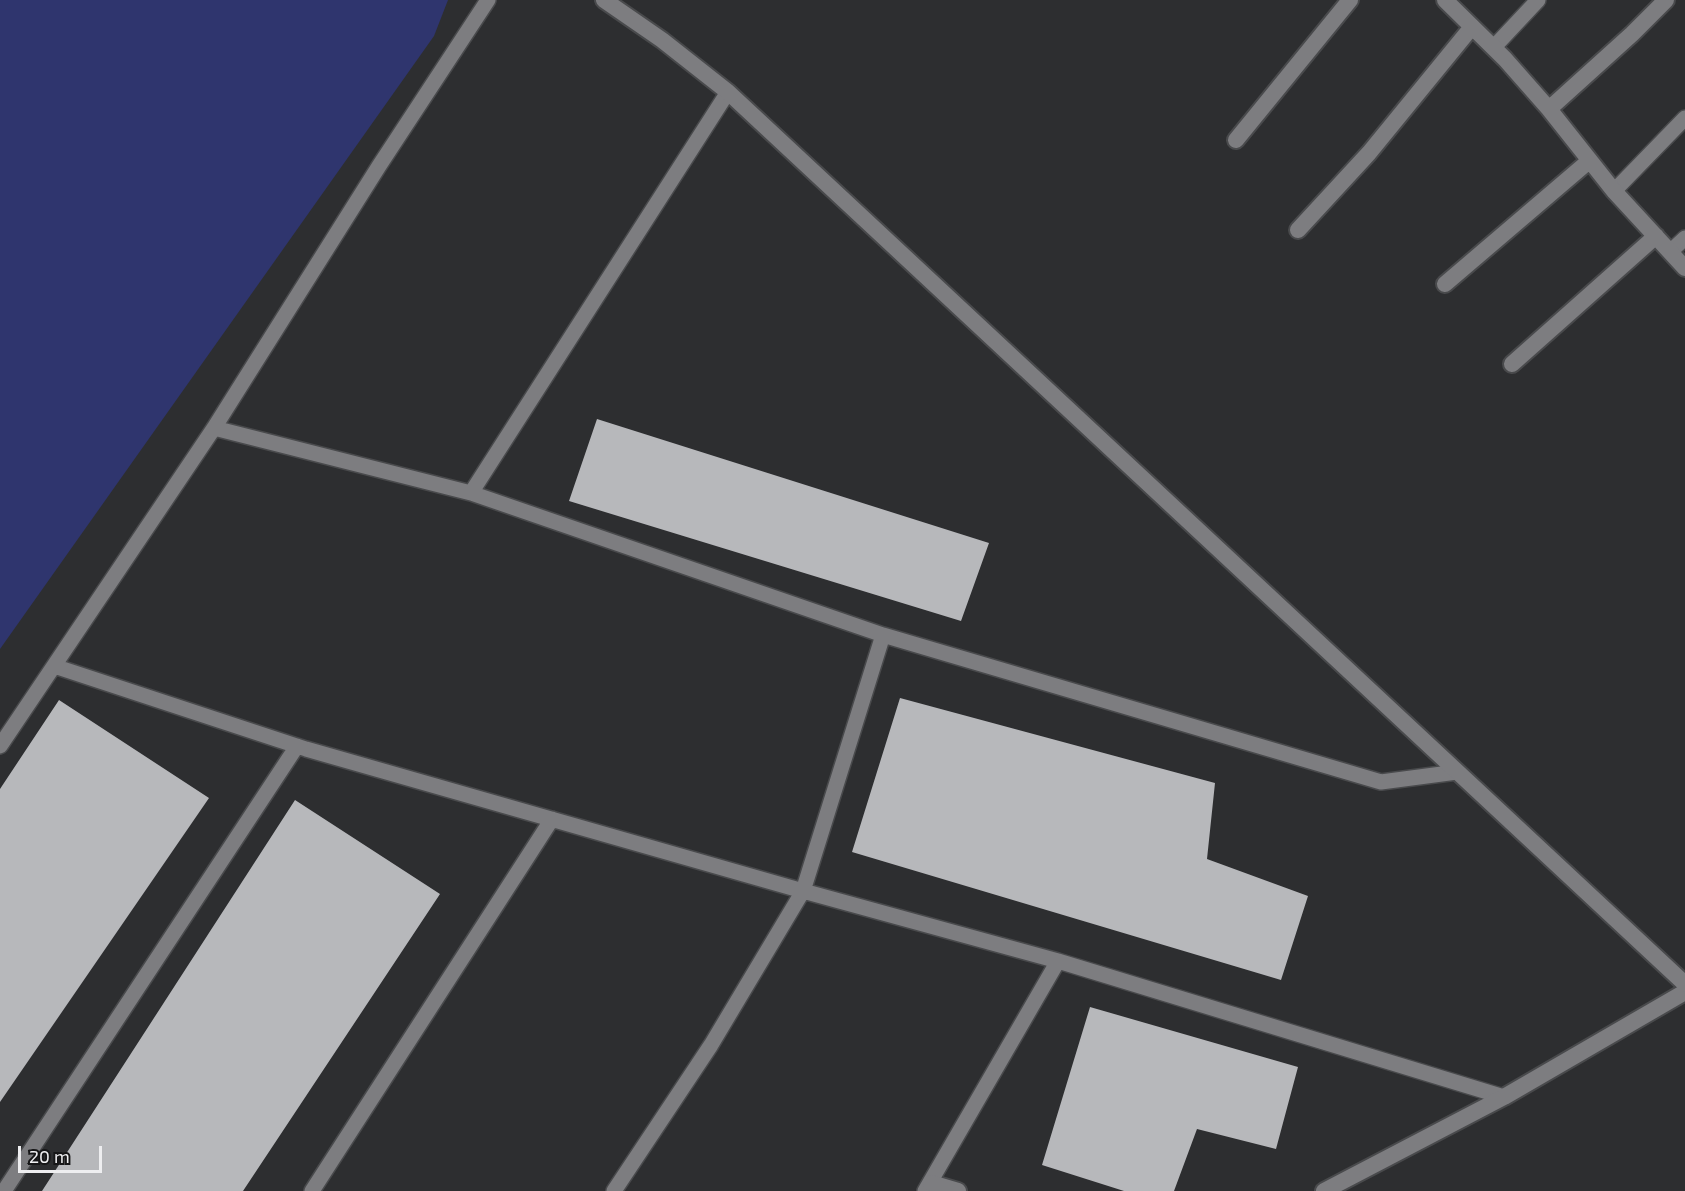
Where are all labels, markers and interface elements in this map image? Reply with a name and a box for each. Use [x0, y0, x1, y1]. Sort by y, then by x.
scale bar [21, 1134, 105, 1172]
text: 20 m [29, 1145, 70, 1167]

